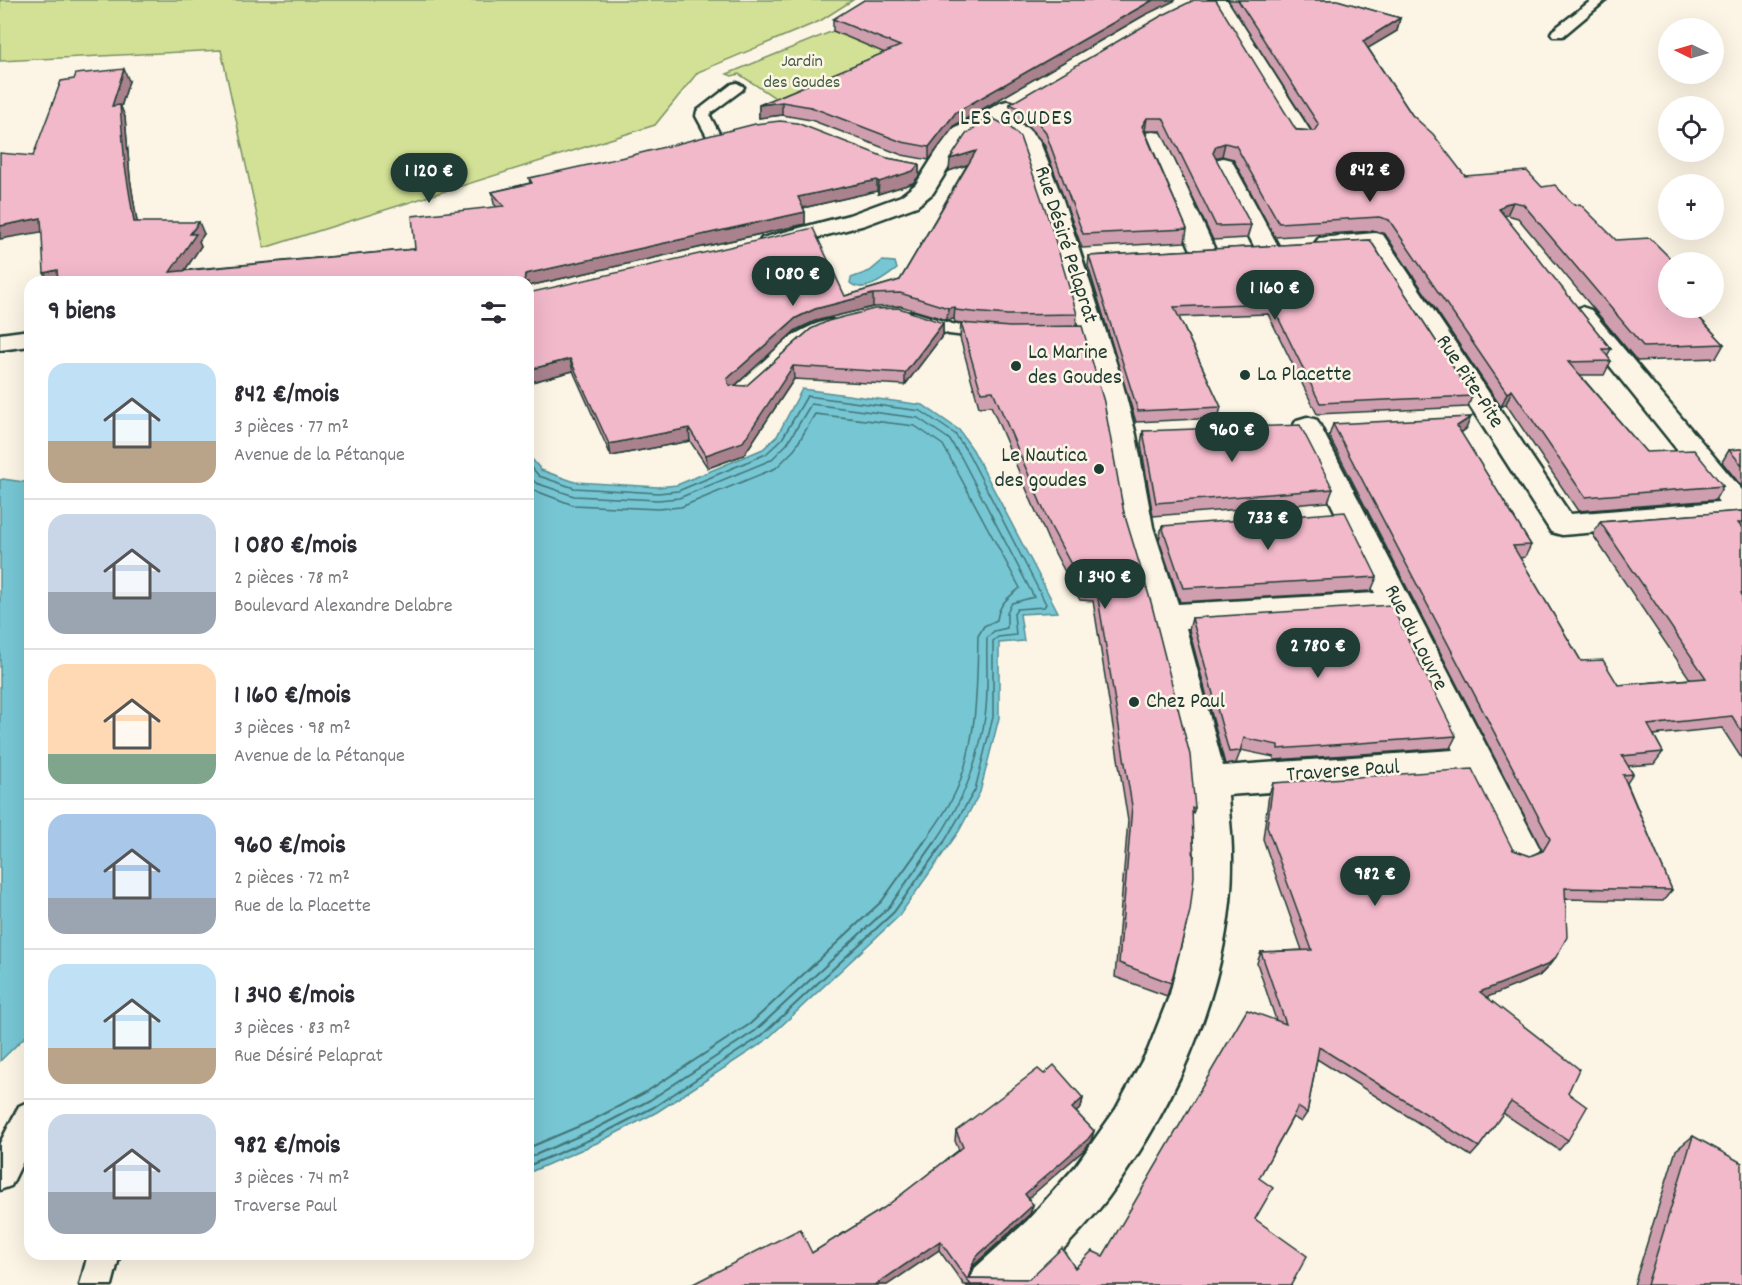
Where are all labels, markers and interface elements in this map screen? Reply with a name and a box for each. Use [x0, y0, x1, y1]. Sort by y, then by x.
north arrow [1658, 18, 1724, 84]
map controls [1658, 18, 1724, 318]
park label: Jardin des Goudes [764, 50, 840, 96]
button: locate [1658, 96, 1724, 162]
district label: LES GOUDES [960, 104, 1074, 135]
pin: 842 € [1328, 152, 1412, 203]
pin: 1 120 € [374, 153, 484, 204]
text: 842 € [1350, 157, 1390, 185]
text: 1 120 € [405, 158, 453, 186]
street label: Rue Désiré Pelaprat [1025, 162, 1105, 328]
button: + [1658, 174, 1724, 240]
button: − [1658, 252, 1724, 318]
pin: 1 080 € [738, 256, 848, 307]
text: 1 080 € [766, 261, 820, 289]
pin: 1 160 € [1220, 270, 1330, 321]
text: 1 160 € [1250, 275, 1300, 303]
text: 9 biens [48, 294, 116, 331]
icon: filters [477, 296, 510, 329]
street label: Rue Pite-Pite [1427, 329, 1511, 435]
place label: La Marine des Goudes [1028, 338, 1122, 394]
marker: La Marine des Goudes [1009, 359, 1023, 373]
place label: La Placette [1257, 360, 1351, 391]
marker: La Placette [1238, 368, 1252, 382]
text: 842 €/mois [234, 377, 340, 414]
icon: home [96, 387, 168, 459]
pin: 960 € [1190, 412, 1274, 463]
text: 3 pièces · 77 m² [234, 414, 349, 442]
text: 960 € [1209, 417, 1255, 445]
place label: Le Nautica des goudes [995, 441, 1088, 497]
text: Avenue de la Pétanque [234, 442, 405, 470]
marker: Le Nautica des goudes [1092, 462, 1106, 476]
pin: 733 € [1226, 500, 1310, 551]
text: 733 € [1247, 505, 1289, 533]
text: 1 080 €/mois [234, 528, 357, 565]
icon: home [96, 538, 168, 610]
pin: 1 340 € [1050, 559, 1160, 610]
text: 1 340 € [1079, 564, 1131, 592]
text: 2 pièces · 78 m² [234, 565, 349, 593]
street label: Rue du Louvre [1375, 580, 1455, 696]
text: Boulevard Alexandre Delabre [234, 593, 453, 621]
pin: 2 780 € [1263, 628, 1373, 679]
text: 2 780 € [1290, 633, 1346, 661]
text: 1 160 €/mois [234, 678, 351, 715]
place label: Chez Paul [1146, 687, 1225, 718]
icon: home [96, 688, 168, 760]
marker: Chez Paul [1127, 695, 1141, 709]
text: 3 pièces · 98 m² [234, 715, 351, 743]
text: Avenue de la Pétanque [234, 743, 405, 771]
street label: Traverse Paul [1285, 753, 1401, 791]
text: 960 €/mois [234, 828, 346, 865]
icon: home [96, 838, 168, 910]
pin: 982 € [1333, 856, 1417, 907]
text: 982 € [1354, 861, 1396, 889]
text: 2 pièces · 72 m² [234, 865, 350, 893]
text: Rue de la Placette [234, 893, 371, 921]
text: 1 340 €/mois [234, 978, 355, 1015]
icon: home [96, 988, 168, 1060]
text: 3 pièces · 83 m² [234, 1015, 350, 1043]
text: Rue Désiré Pelaprat [234, 1043, 383, 1071]
text: 982 €/mois [234, 1128, 341, 1165]
icon: home [96, 1138, 168, 1210]
text: 3 pièces · 74 m² [234, 1165, 350, 1193]
text: Traverse Paul [234, 1193, 337, 1221]

